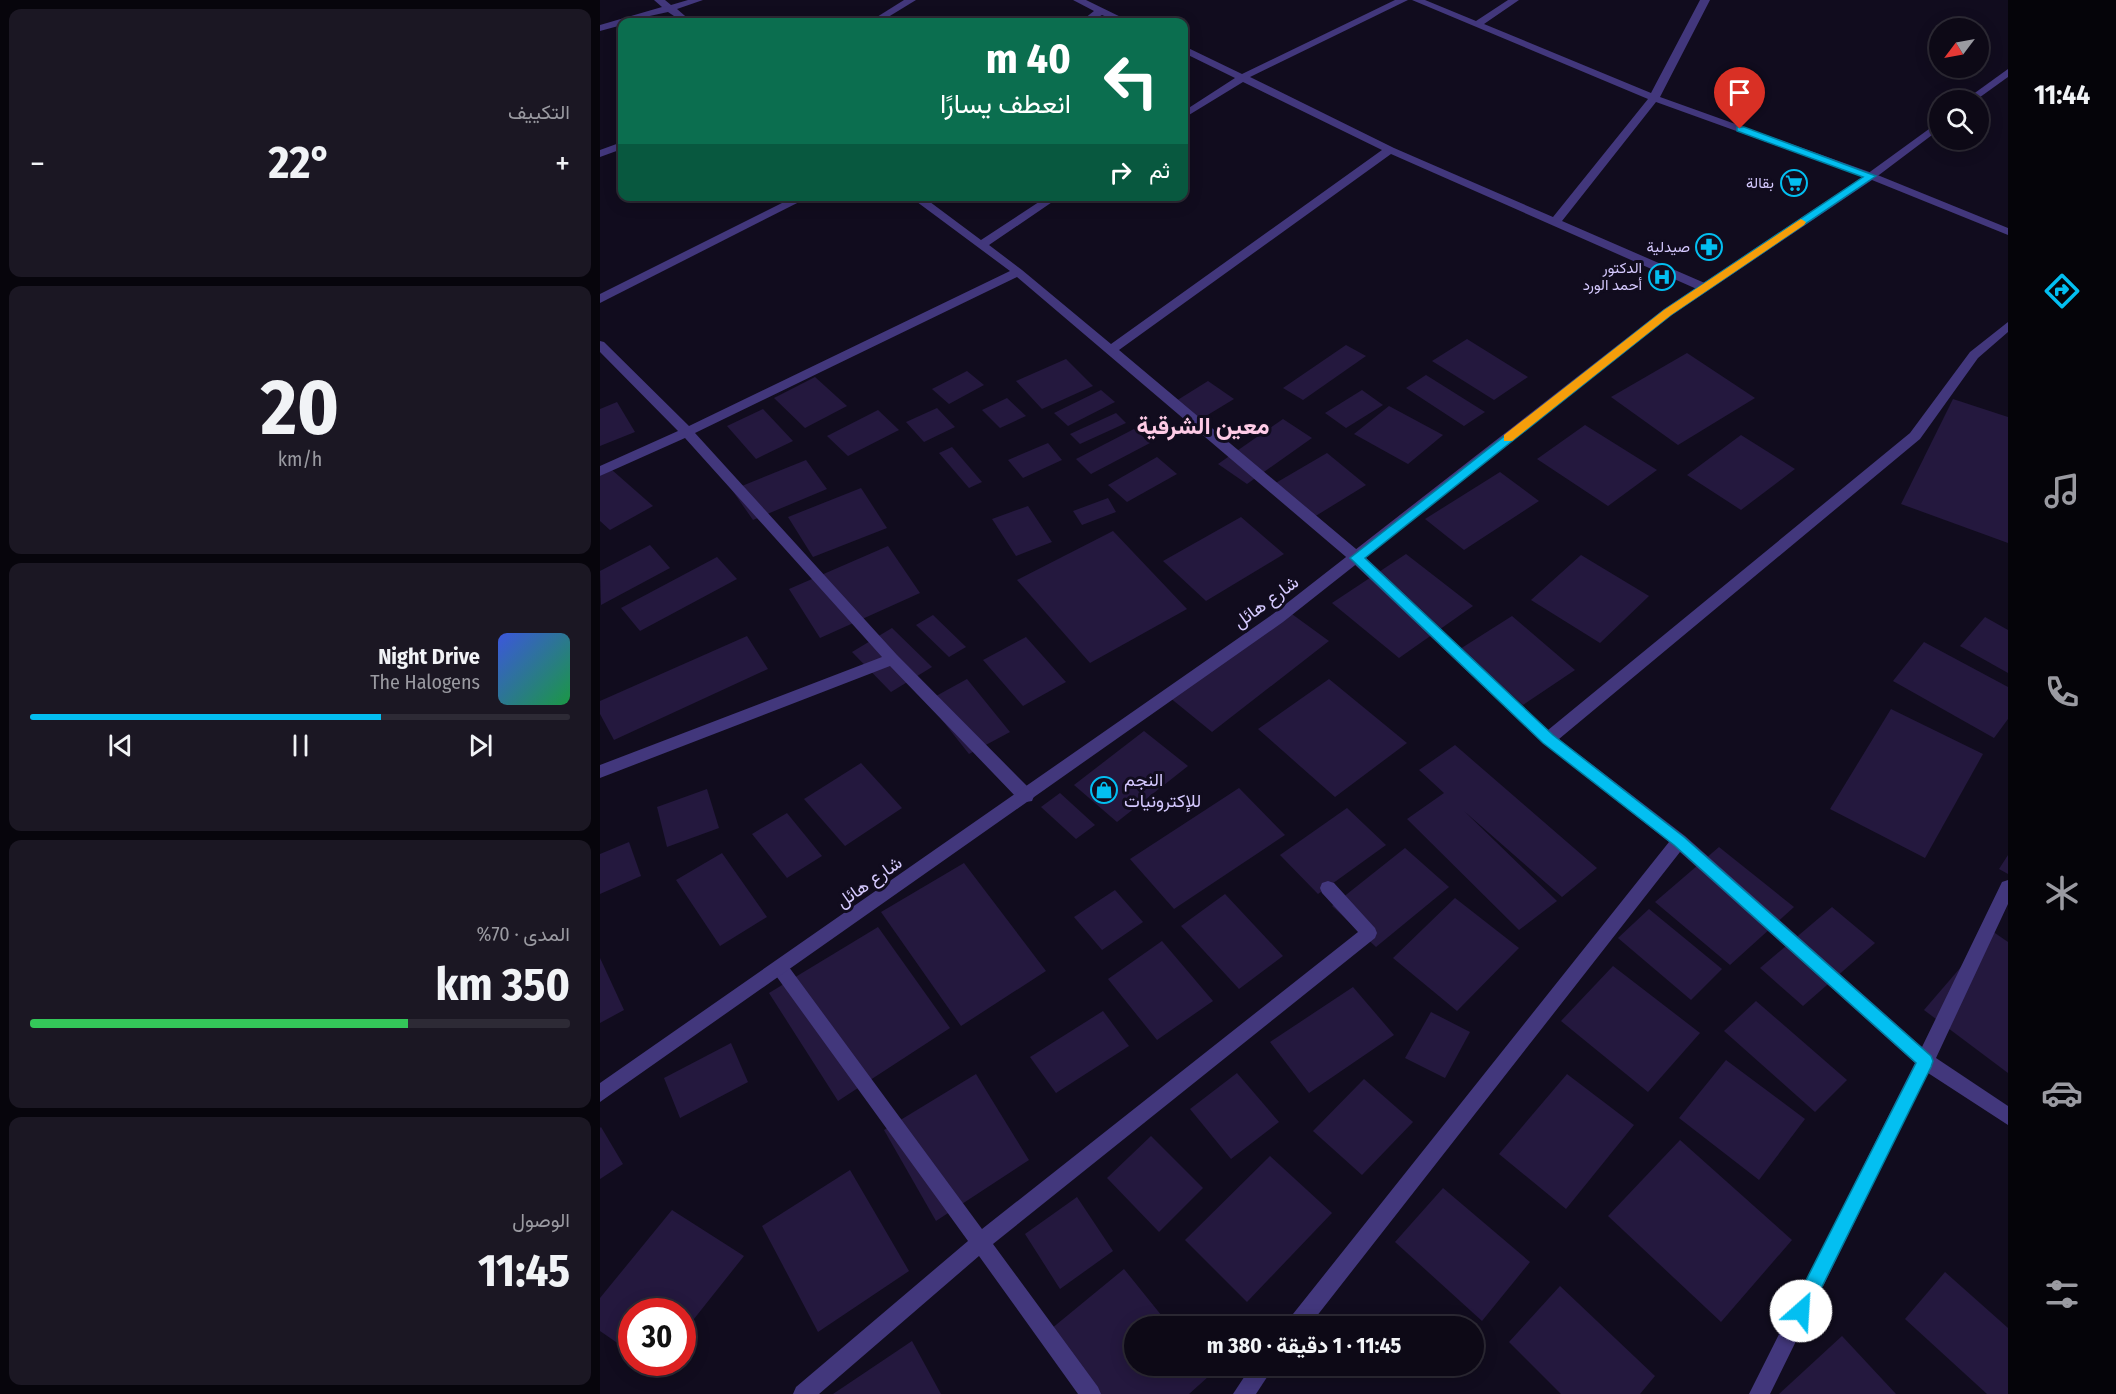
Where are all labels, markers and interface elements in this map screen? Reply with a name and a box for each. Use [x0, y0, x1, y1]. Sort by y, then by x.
north arrow [1929, 18, 1989, 78]
map controls [1929, 18, 1989, 150]
text: 40 m [986, 34, 1071, 84]
icon: left [1092, 42, 1170, 120]
pin [1714, 67, 1765, 129]
icon: arrive [1723, 76, 1756, 109]
text: 11:44 [2034, 79, 2090, 111]
text: انعطف يسارًا [940, 88, 1071, 120]
button: search [1929, 90, 1989, 150]
text: التكييف [508, 100, 570, 124]
text: 22° [269, 136, 331, 190]
text: − [30, 144, 45, 184]
text: + [555, 144, 570, 184]
icon: right [1104, 156, 1137, 189]
text: ثم [1149, 157, 1170, 184]
supermarket icon: بقالة [1779, 168, 1809, 198]
place label: بقالة [1746, 174, 1774, 192]
pharmacy icon: صيدلية [1694, 232, 1724, 262]
place label: صيدلية [1646, 238, 1690, 256]
place label: الدكتور أحمد الورد [1583, 259, 1643, 294]
hospital icon: الدكتور أحمد الورد [1647, 262, 1677, 292]
icon: directions [2041, 270, 2083, 312]
text: 20 [261, 361, 339, 455]
district label: معين الشرقية [1136, 412, 1270, 441]
text: km/h [278, 447, 322, 471]
icon: music [2041, 470, 2083, 512]
street label: شارع هائل [1229, 571, 1303, 634]
text: Night Drive [378, 643, 480, 670]
text: The Halogens [370, 670, 480, 694]
icon: phone [2041, 671, 2083, 713]
icon: previous [104, 729, 137, 762]
icon: pause [284, 729, 317, 762]
icon: next [464, 729, 497, 762]
place label: النجم للإكترونيات [1124, 769, 1201, 813]
shop icon: النجم للإكترونيات [1089, 775, 1119, 805]
street label: شارع هائل [832, 851, 907, 913]
icon: climate [2041, 872, 2083, 914]
text: المدى · 70% [476, 922, 570, 946]
text: 350 km [435, 958, 570, 1012]
icon: car [2041, 1072, 2083, 1114]
text: الوصول [512, 1208, 570, 1232]
text: 11:45 [478, 1244, 570, 1298]
icon: filters [2041, 1273, 2083, 1315]
position arrow [1769, 1279, 1833, 1343]
speed limit sign: 30 [618, 1298, 696, 1376]
text: 11:45 · 1 دقيقة · 380 m [1207, 1332, 1401, 1359]

